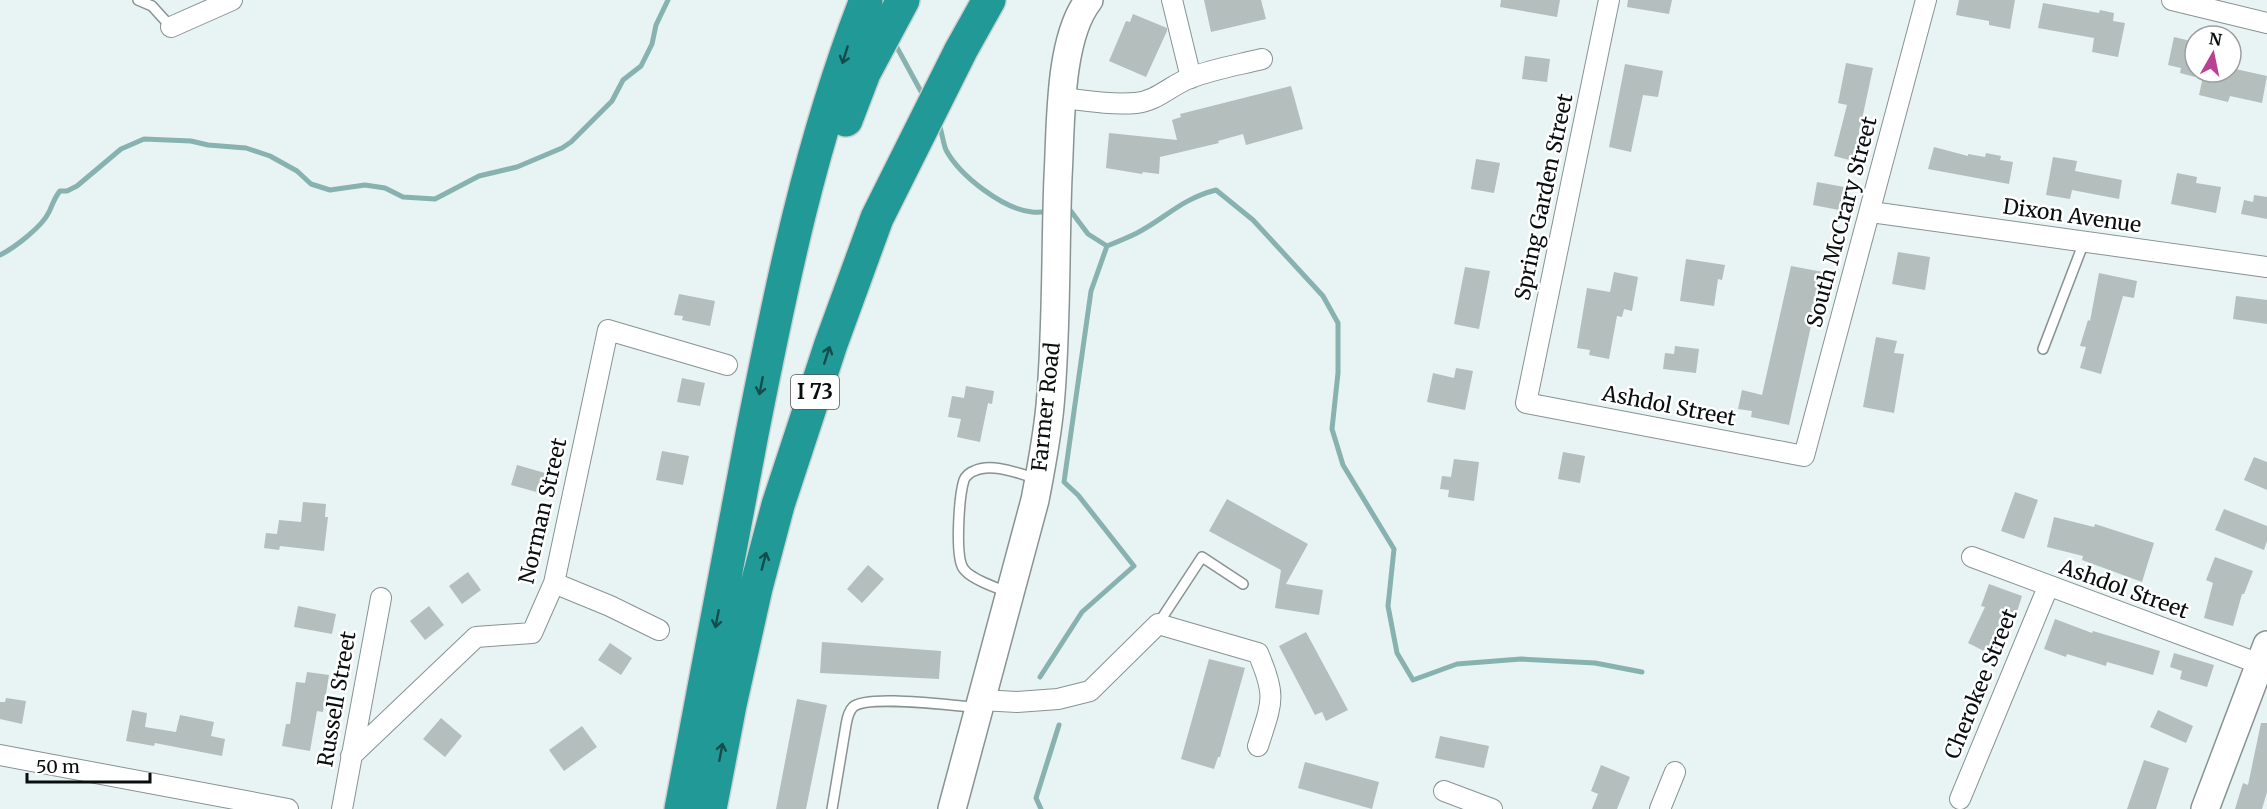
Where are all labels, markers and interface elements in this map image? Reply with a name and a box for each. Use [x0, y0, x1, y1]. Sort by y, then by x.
north arrow [2183, 24, 2243, 84]
text: N [2208, 28, 2224, 50]
one-way arrow [839, 45, 850, 64]
street label: Spring Garden Street [1508, 91, 1579, 303]
street label: South McCrary Street [1800, 113, 1883, 330]
street label: Dixon Avenue [2001, 192, 2143, 239]
street label: Farmer Road [1025, 341, 1066, 473]
one-way arrow [823, 346, 834, 365]
road number: I 73 [791, 375, 839, 409]
one-way arrow [755, 376, 766, 395]
street label: Ashdol Street [1599, 379, 1738, 432]
street label: Norman Street [513, 435, 572, 586]
one-way arrow [758, 552, 770, 571]
street label: Ashdol Street [2055, 552, 2192, 624]
street label: Cherokee Street [1938, 605, 2023, 763]
one-way arrow [711, 608, 722, 628]
street label: Russell Street [311, 629, 362, 769]
one-way arrow [716, 742, 727, 762]
scale bar [27, 746, 150, 784]
text: 50 m [36, 755, 80, 778]

